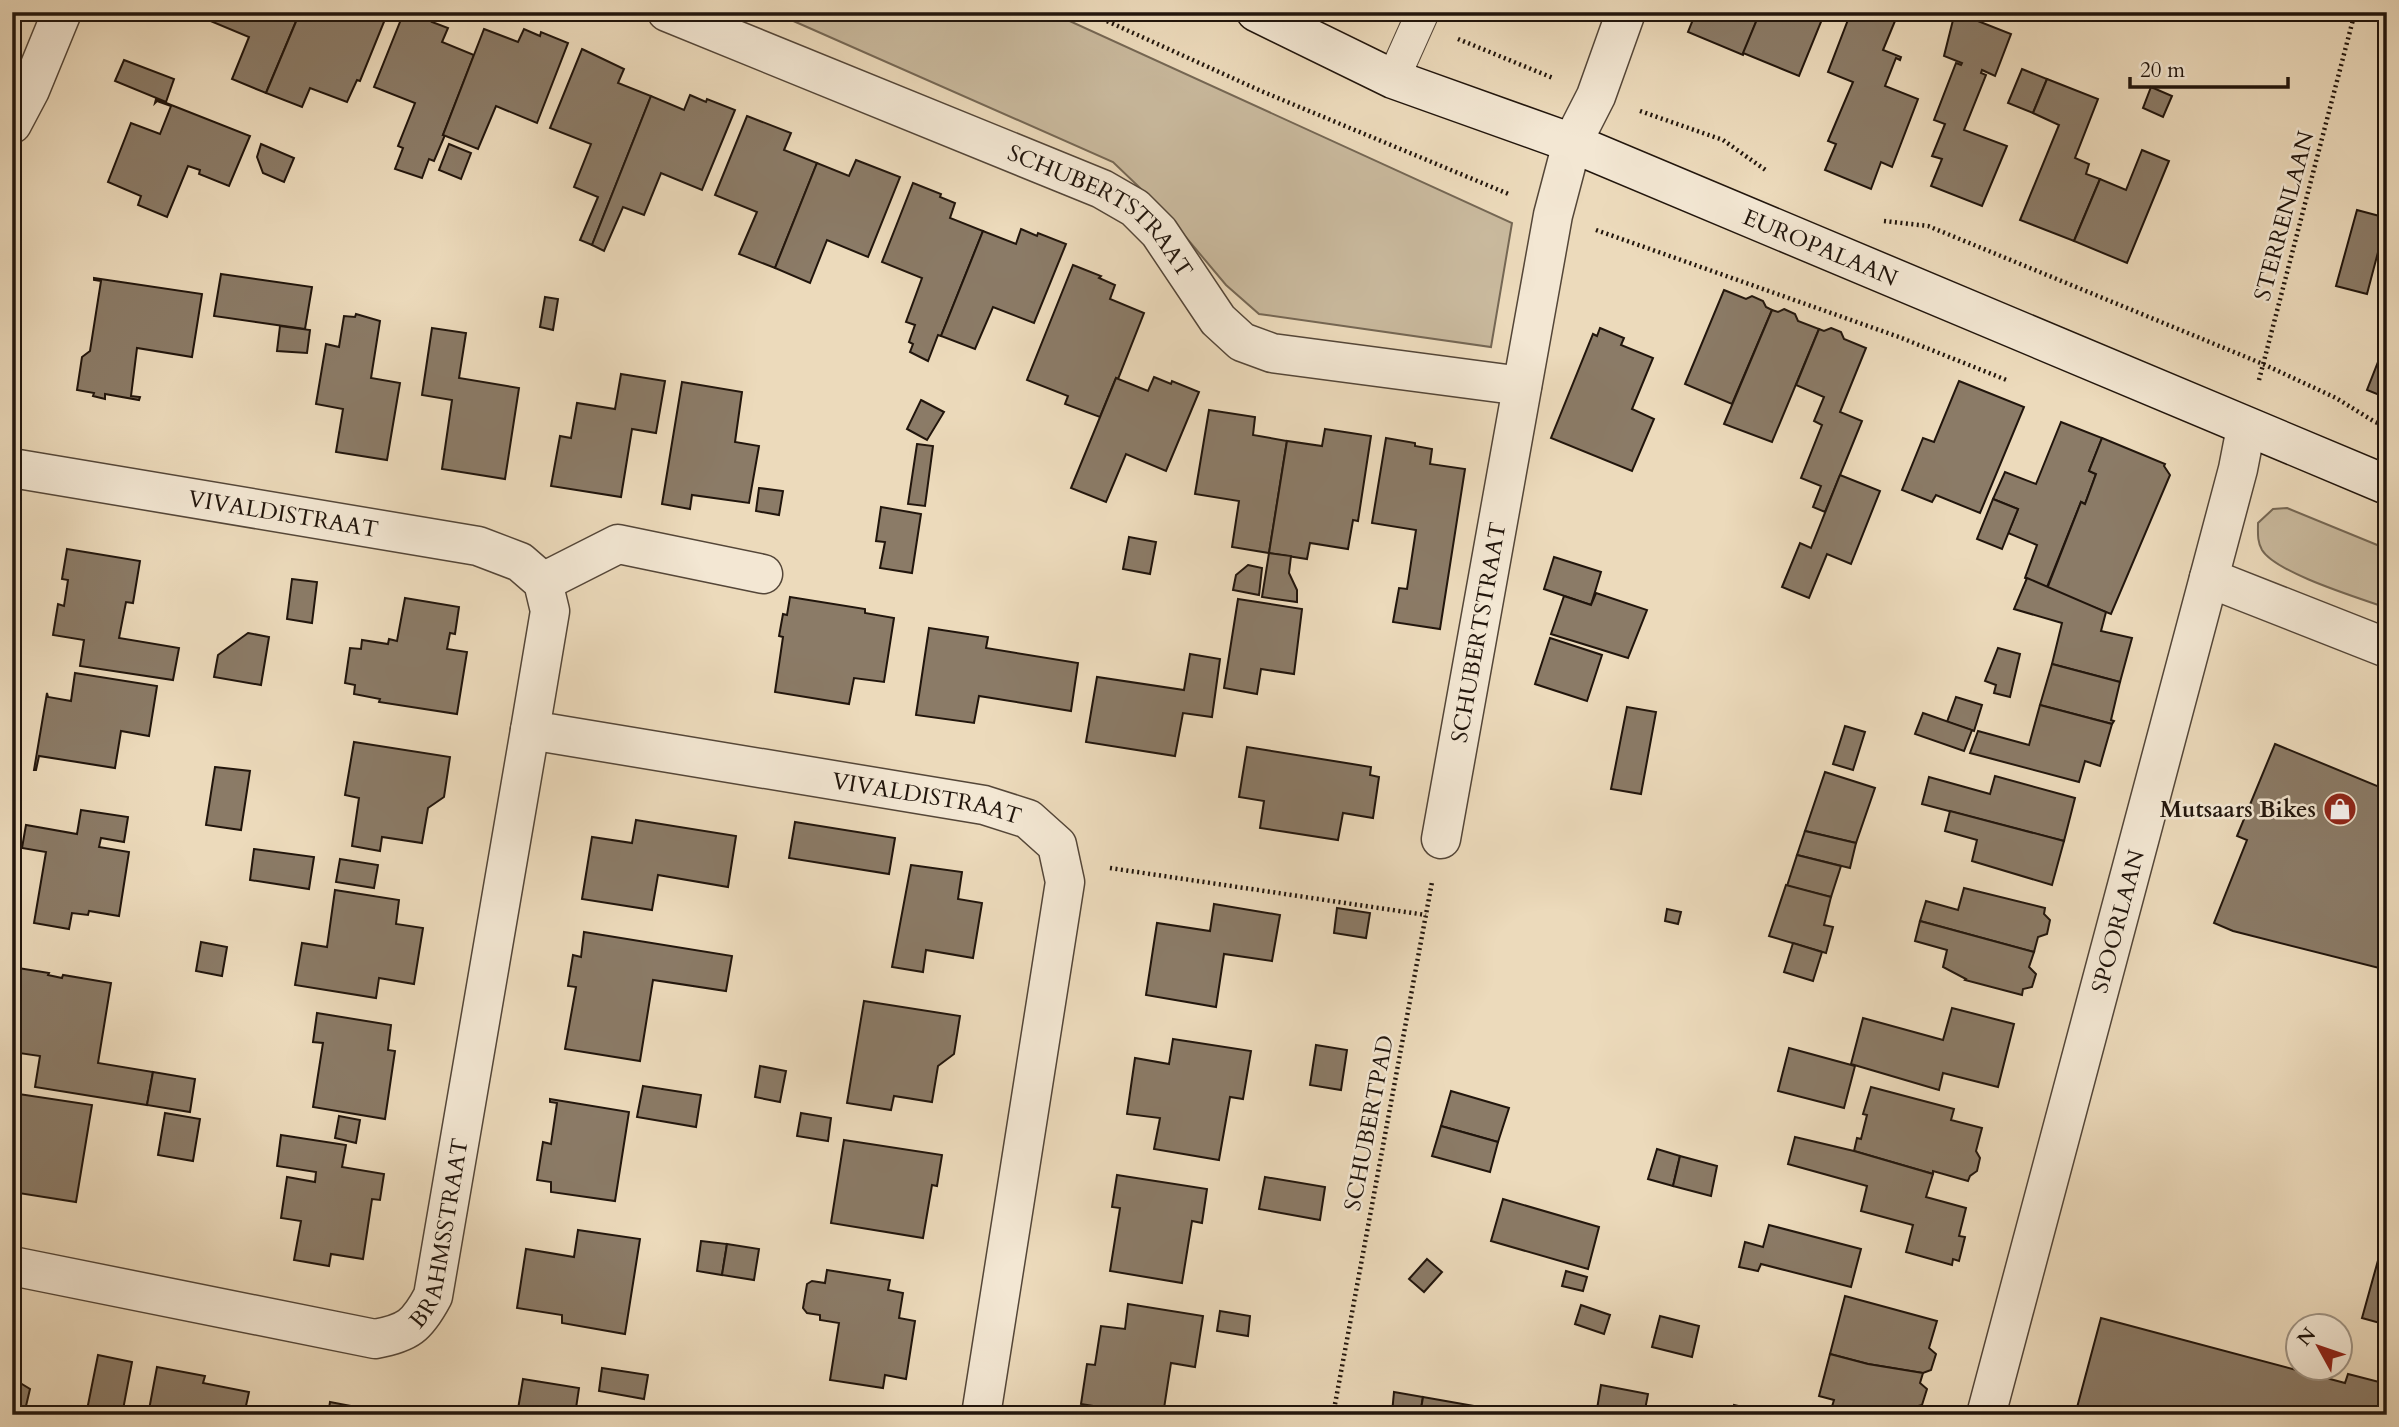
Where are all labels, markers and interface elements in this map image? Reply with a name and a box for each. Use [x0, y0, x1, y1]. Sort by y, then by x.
scale bar [2130, 46, 2287, 90]
text: 20 m [2140, 56, 2185, 85]
street label: STERRENLAAN [2246, 127, 2322, 304]
street label: SCHUBERTSTRAAT [1003, 137, 1200, 283]
street label: EUROPALAAN [1738, 201, 1903, 294]
street label: VIVALDISTRAAT [186, 482, 381, 545]
street label: SCHUBERTSTRAAT [1443, 519, 1513, 745]
street label: VIVALDISTRAAT [830, 765, 1026, 832]
shop icon: Mutsaars Bikes [2321, 790, 2359, 828]
place label: Mutsaars Bikes [2160, 794, 2316, 825]
street label: SPOORLAAN [2084, 846, 2152, 996]
street label: SCHUBERTPAD [1337, 1032, 1401, 1214]
street label: BRAHMSSTRAAT [402, 1136, 475, 1335]
north arrow [2284, 1312, 2354, 1382]
text: N [2291, 1322, 2322, 1351]

